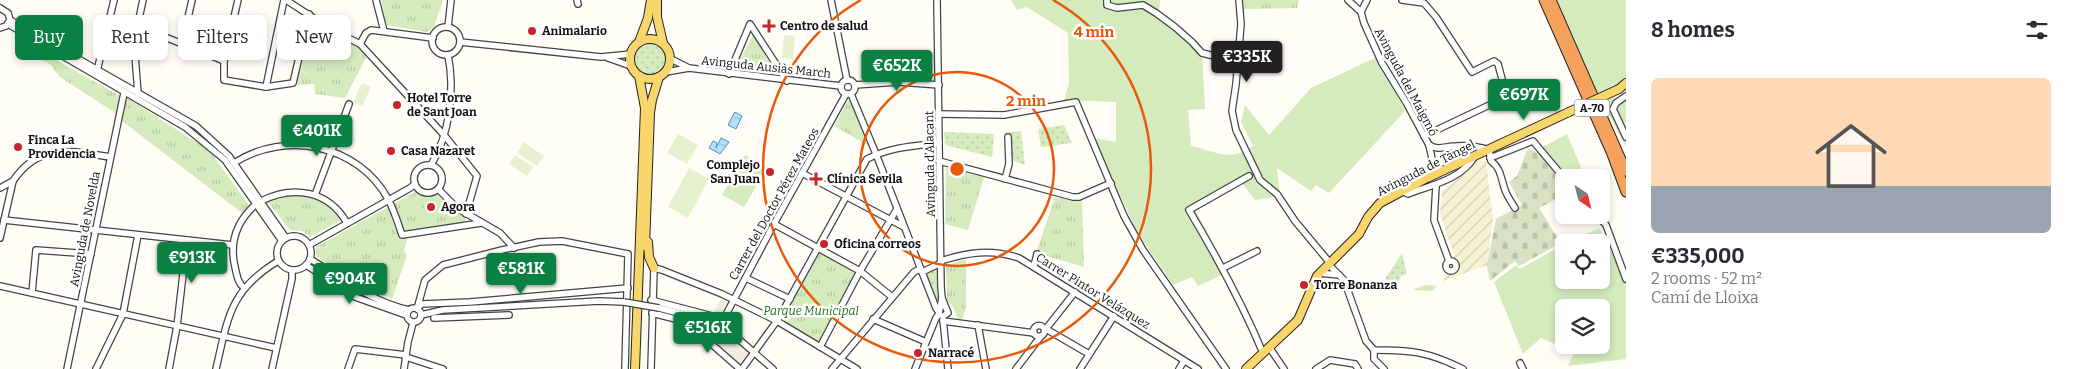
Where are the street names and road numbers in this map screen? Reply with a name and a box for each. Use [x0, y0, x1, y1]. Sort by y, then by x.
street label: Avinguda del Maigmó [1372, 26, 1441, 139]
street label: Avinguda Ausiàs March [700, 53, 832, 81]
road number: A-70 [1574, 100, 1610, 116]
street label: Avinguda d'Alacant [922, 110, 938, 217]
street label: Carrer del Doctor Pérez Mateos [726, 125, 822, 283]
street label: Avinguda de Tàngel [1374, 137, 1478, 199]
street label: Avinguda de Novelda [67, 170, 103, 288]
street label: Carrer Pintor Velázquez [1033, 250, 1153, 332]

